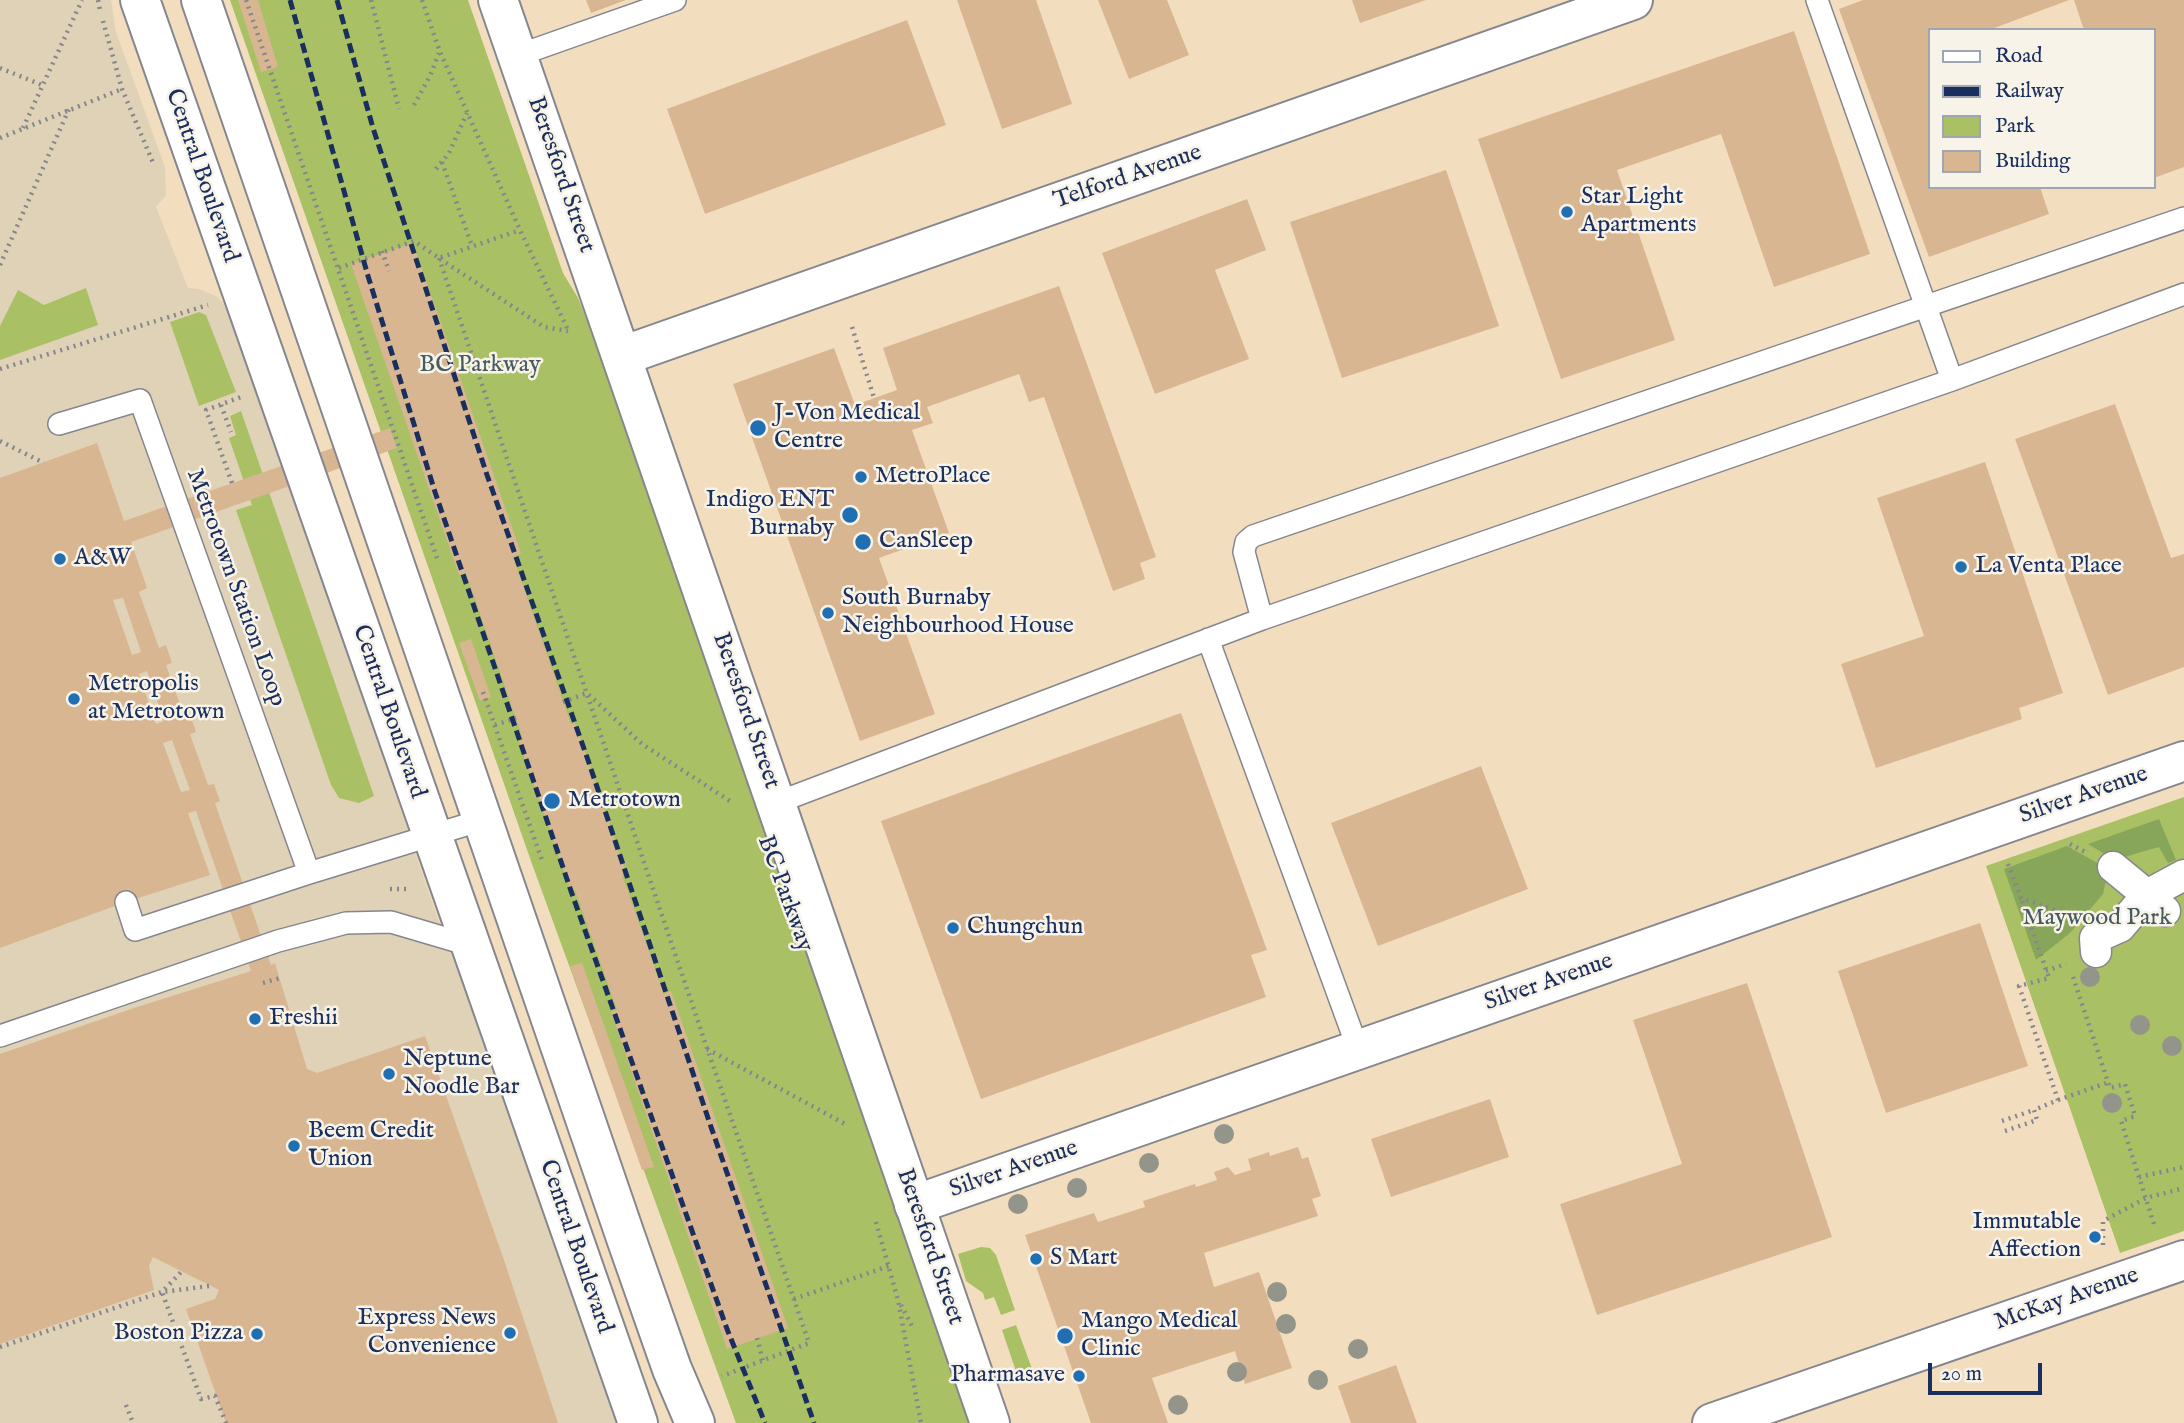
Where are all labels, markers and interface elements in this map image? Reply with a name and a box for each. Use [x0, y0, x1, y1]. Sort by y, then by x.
legend [1928, 28, 2156, 189]
text: Road [1995, 43, 2042, 70]
text: Railway [1995, 78, 2064, 105]
street label: Central Boulevard [158, 86, 244, 266]
street label: Beresford Street [520, 93, 600, 257]
text: Park [1995, 113, 2035, 140]
street label: Telford Avenue [1050, 139, 1206, 217]
text: Building [1995, 148, 2070, 175]
place label: Star Light Apartments [1581, 184, 1697, 240]
marker: Star Light Apartments [1559, 204, 1575, 220]
park label: BC Parkway [419, 352, 541, 380]
place label: J-Von Medical Centre [774, 400, 920, 456]
marker: J-Von Medical Centre [748, 418, 768, 438]
place label: MetroPlace [875, 463, 990, 491]
street label: Metrotown Station Loop [179, 465, 291, 711]
marker: MetroPlace [853, 469, 869, 485]
place label: Indigo ENT Burnaby [706, 487, 834, 543]
marker: Indigo ENT Burnaby [840, 505, 860, 525]
place label: CanSleep [879, 528, 973, 556]
marker: CanSleep [853, 532, 873, 552]
place label: A&W [74, 545, 131, 573]
marker: A&W [52, 551, 68, 567]
place label: La Venta Place [1975, 553, 2122, 581]
marker: La Venta Place [1953, 559, 1969, 575]
place label: South Burnaby Neighbourhood House [842, 585, 1074, 641]
marker: South Burnaby Neighbourhood House [820, 605, 836, 621]
street label: Central Boulevard [345, 622, 431, 802]
street label: Beresford Street [705, 629, 785, 793]
place label: Metropolis at Metrotown [88, 671, 225, 727]
marker: Metropolis at Metrotown [66, 691, 82, 707]
street label: Silver Avenue [2016, 761, 2152, 831]
place label: Metrotown [568, 787, 681, 815]
marker: Metrotown [542, 791, 562, 811]
street label: BC Parkway [750, 832, 818, 956]
park label: Maywood Park [2022, 905, 2172, 933]
place label: Chungchun [967, 914, 1083, 942]
marker: Chungchun [945, 920, 961, 936]
street label: Silver Avenue [1481, 948, 1617, 1018]
place label: Freshii [269, 1005, 338, 1033]
marker: Freshii [247, 1011, 263, 1027]
place label: Neptune Noodle Bar [403, 1046, 520, 1102]
marker: Neptune Noodle Bar [381, 1066, 397, 1082]
place label: Beem Credit Union [308, 1118, 434, 1174]
street label: Silver Avenue [946, 1135, 1082, 1205]
marker: Beem Credit Union [286, 1138, 302, 1154]
street label: Central Boulevard [532, 1157, 618, 1337]
street label: Beresford Street [889, 1165, 969, 1329]
place label: Immutable Affection [1973, 1209, 2081, 1265]
marker: Immutable Affection [2087, 1229, 2103, 1245]
place label: S Mart [1050, 1245, 1118, 1273]
marker: S Mart [1028, 1251, 1044, 1267]
street label: McKay Avenue [1991, 1262, 2143, 1338]
place label: Express News Convenience [357, 1305, 496, 1361]
place label: Mango Medical Clinic [1081, 1308, 1238, 1364]
place label: Boston Pizza [114, 1320, 243, 1348]
marker: Express News Convenience [502, 1325, 518, 1341]
marker: Boston Pizza [249, 1326, 265, 1342]
marker: Mango Medical Clinic [1055, 1326, 1075, 1346]
scale bar [1932, 1350, 2046, 1394]
text: 20 m [1941, 1361, 1982, 1388]
place label: Pharmasave [950, 1362, 1065, 1390]
marker: Pharmasave [1071, 1368, 1087, 1384]

